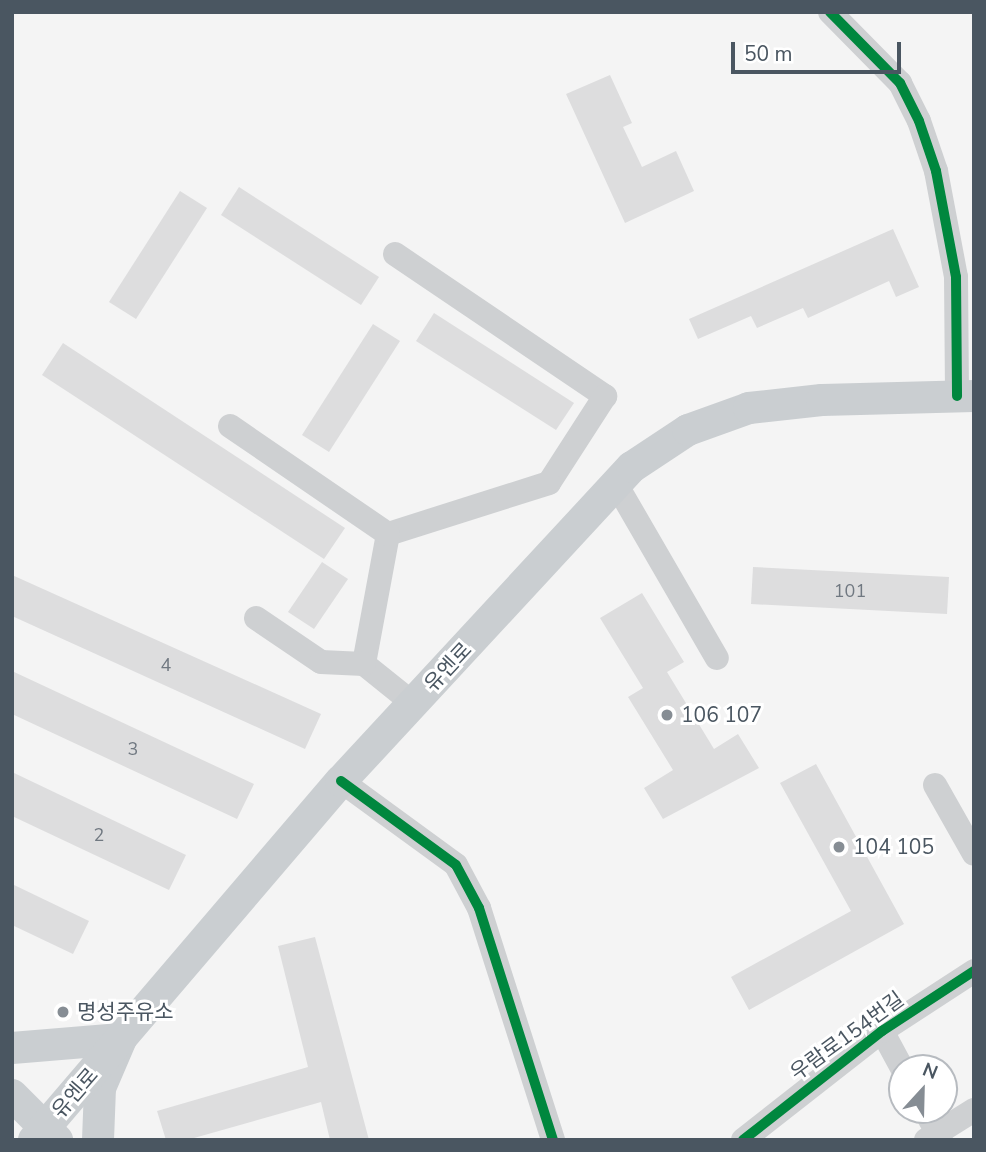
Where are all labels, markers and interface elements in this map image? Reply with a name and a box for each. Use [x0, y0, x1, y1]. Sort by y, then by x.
scale bar [734, 28, 904, 72]
text: 50 m [744, 40, 793, 68]
house number: 101 [834, 580, 866, 602]
street label: 유엔로 [419, 637, 477, 697]
house number: 4 [161, 654, 171, 676]
place label: 106 107 [681, 702, 762, 728]
marker: 106 107 [659, 707, 675, 723]
house number: 3 [128, 738, 138, 760]
house number: 2 [94, 824, 104, 846]
place label: 104 105 [853, 834, 934, 860]
marker: 104 105 [831, 839, 847, 855]
street label: 우람로154번길 [785, 986, 909, 1086]
place label: 명성주유소 [77, 999, 174, 1025]
marker: 명성주유소 [55, 1004, 71, 1020]
north arrow [888, 1054, 958, 1124]
text: N [919, 1057, 942, 1086]
street label: 유엔로 [46, 1063, 104, 1123]

